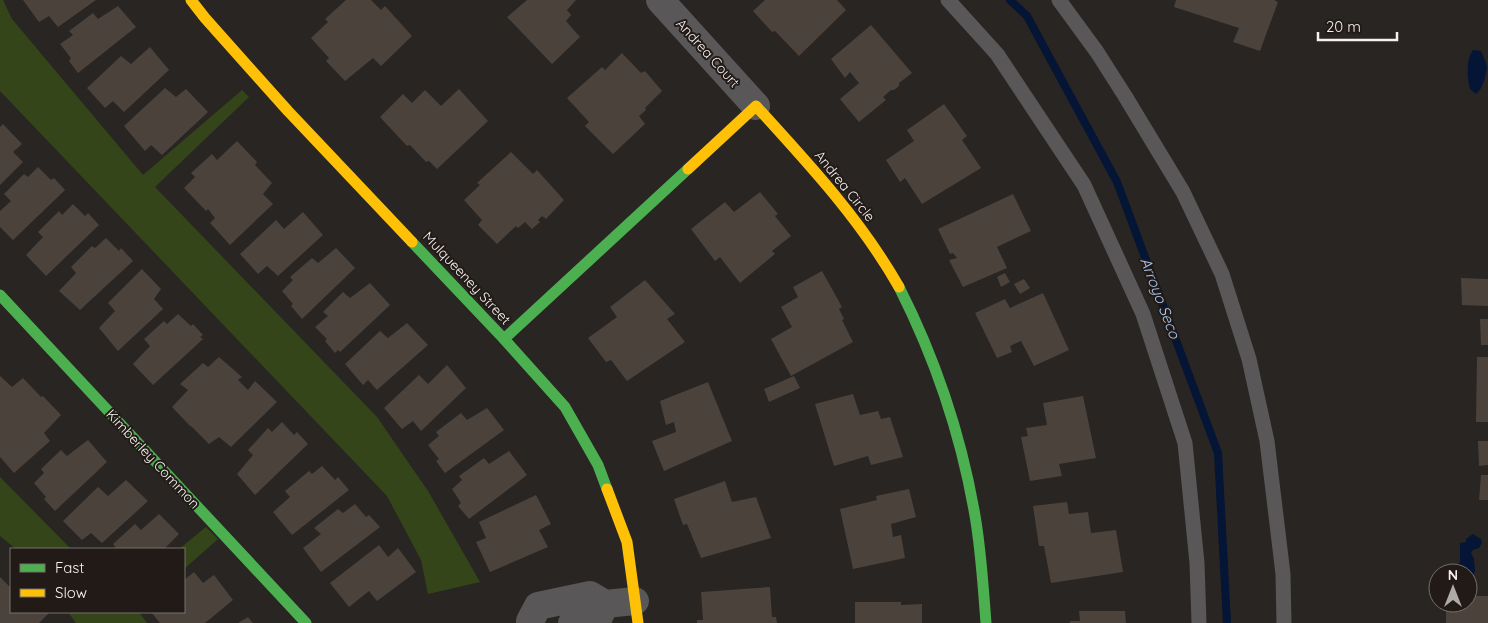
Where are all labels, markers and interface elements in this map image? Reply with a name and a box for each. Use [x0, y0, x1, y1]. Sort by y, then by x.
scale bar [1318, 10, 1397, 42]
street label: Andrea Court [672, 15, 744, 91]
text: 20 m [1326, 17, 1361, 36]
street label: Andrea Circle [811, 147, 879, 225]
street label: Mulqueeney Street [419, 228, 515, 329]
water label: Arroyo Seco [1136, 255, 1185, 342]
street label: Kimberley Common [102, 406, 204, 512]
legend [10, 548, 185, 613]
text: Fast [55, 558, 84, 577]
north arrow [1428, 563, 1478, 613]
text: N [1448, 566, 1458, 584]
text: Slow [55, 583, 87, 602]

